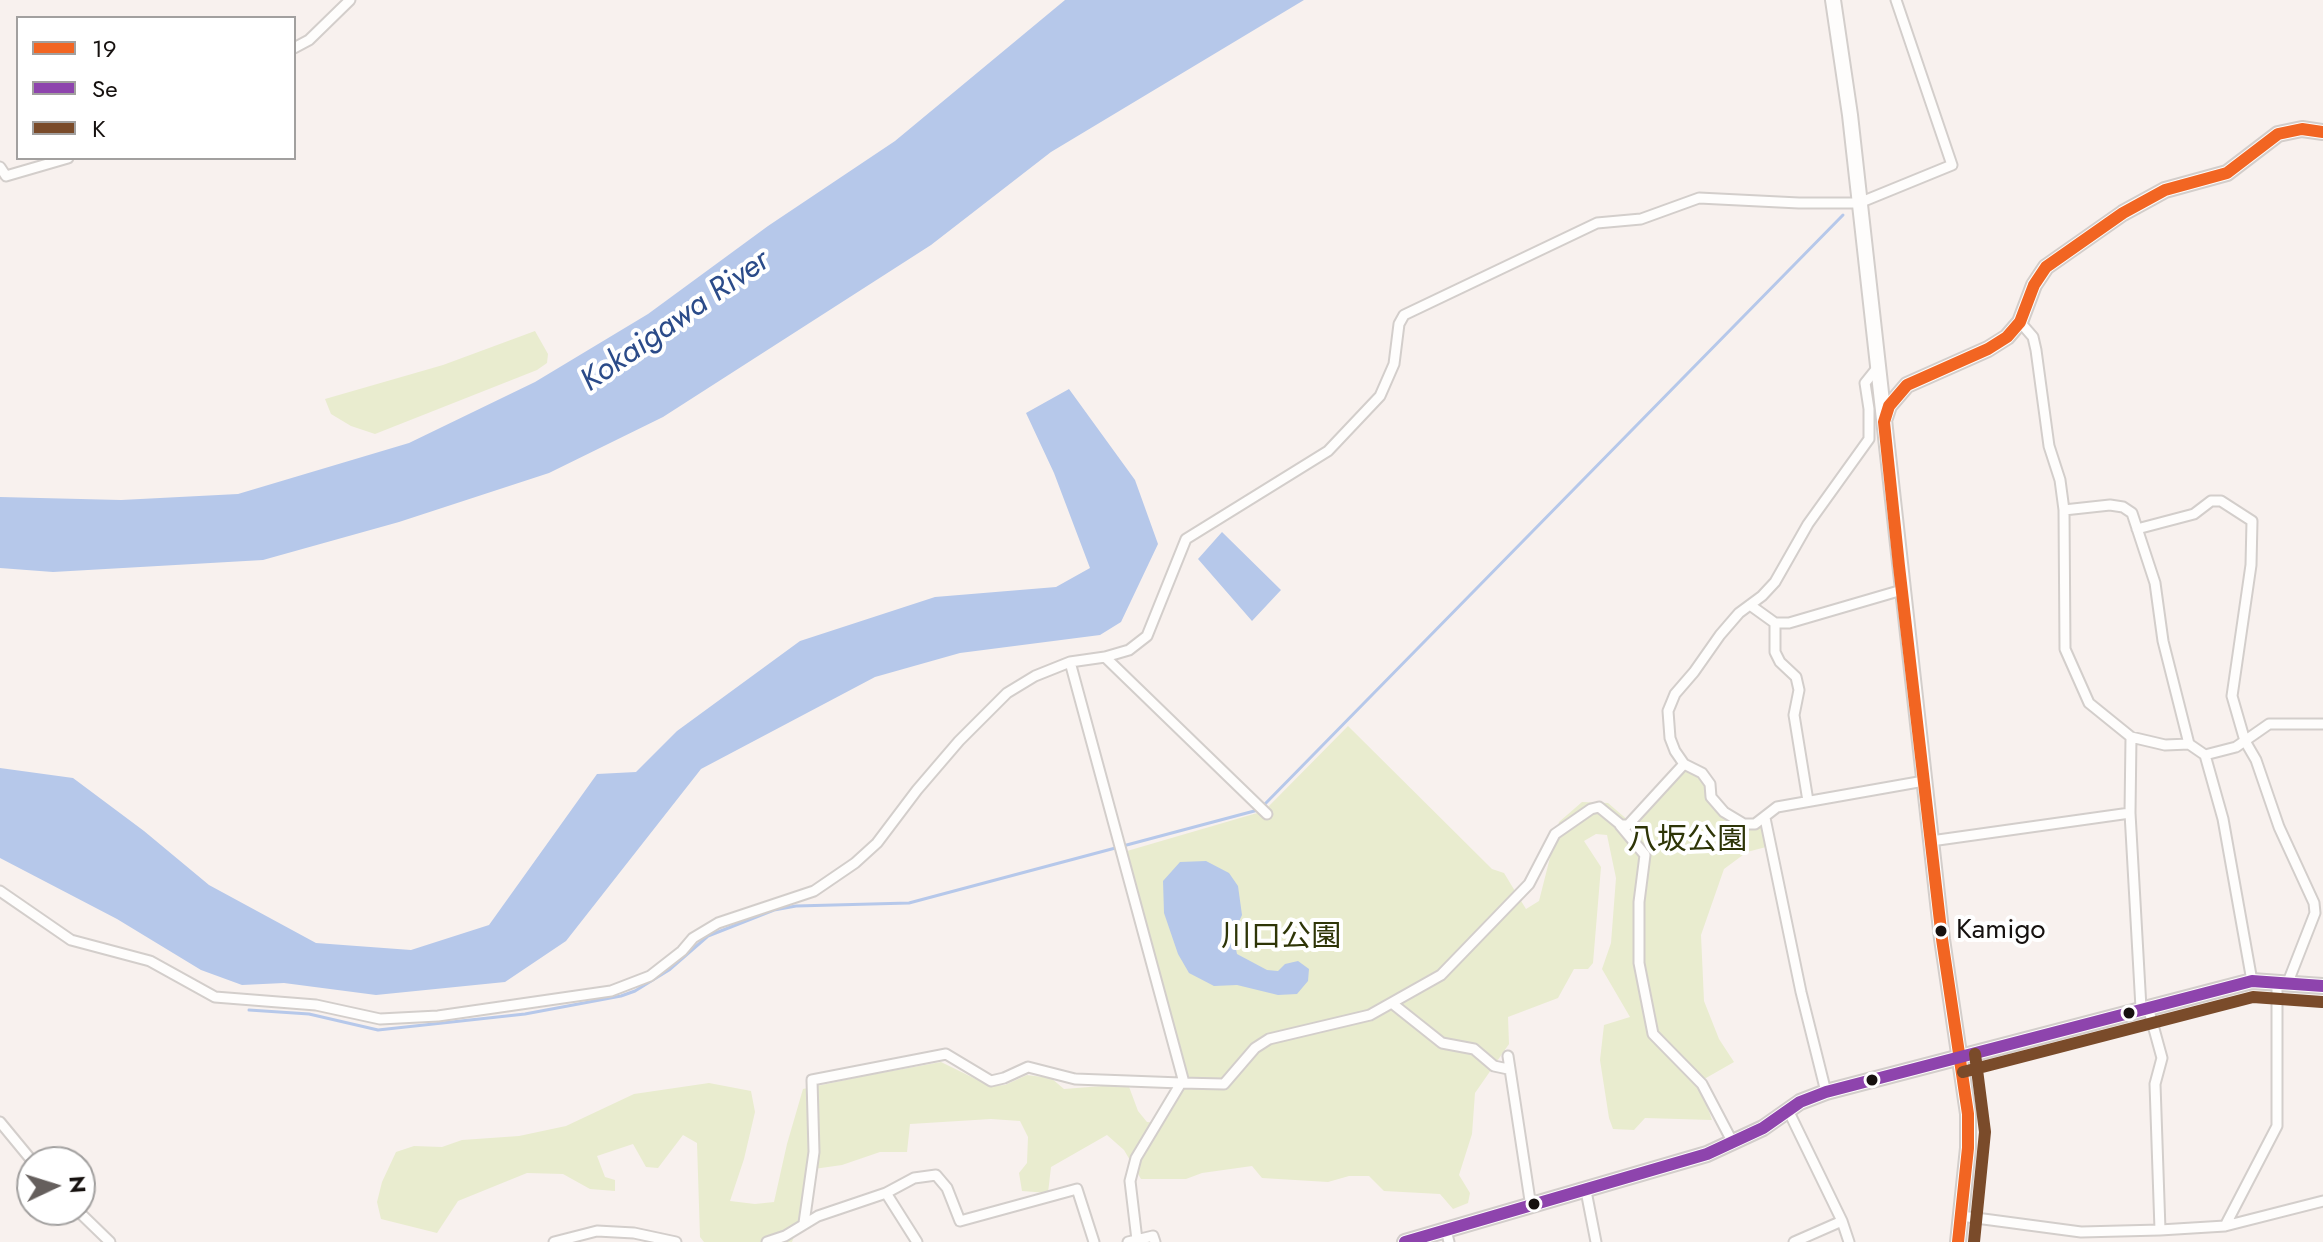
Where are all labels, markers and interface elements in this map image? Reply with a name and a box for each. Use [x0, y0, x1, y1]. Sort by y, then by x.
legend [16, 16, 296, 160]
text: 19 [92, 31, 117, 66]
text: Se [92, 71, 118, 106]
text: K [92, 111, 106, 146]
water label: Kokaigawa River [574, 243, 778, 401]
park label: 八坂公園 [1627, 824, 1747, 860]
place label: Kamigo [1956, 914, 2046, 948]
park label: 川口公園 [1221, 921, 1341, 957]
marker: Kamigo [1933, 923, 1949, 939]
unlabelled marker [2121, 1005, 2137, 1021]
unlabelled marker [1864, 1072, 1880, 1088]
north arrow [16, 1146, 96, 1226]
text: N [61, 1175, 95, 1194]
unlabelled marker [1526, 1196, 1542, 1212]

